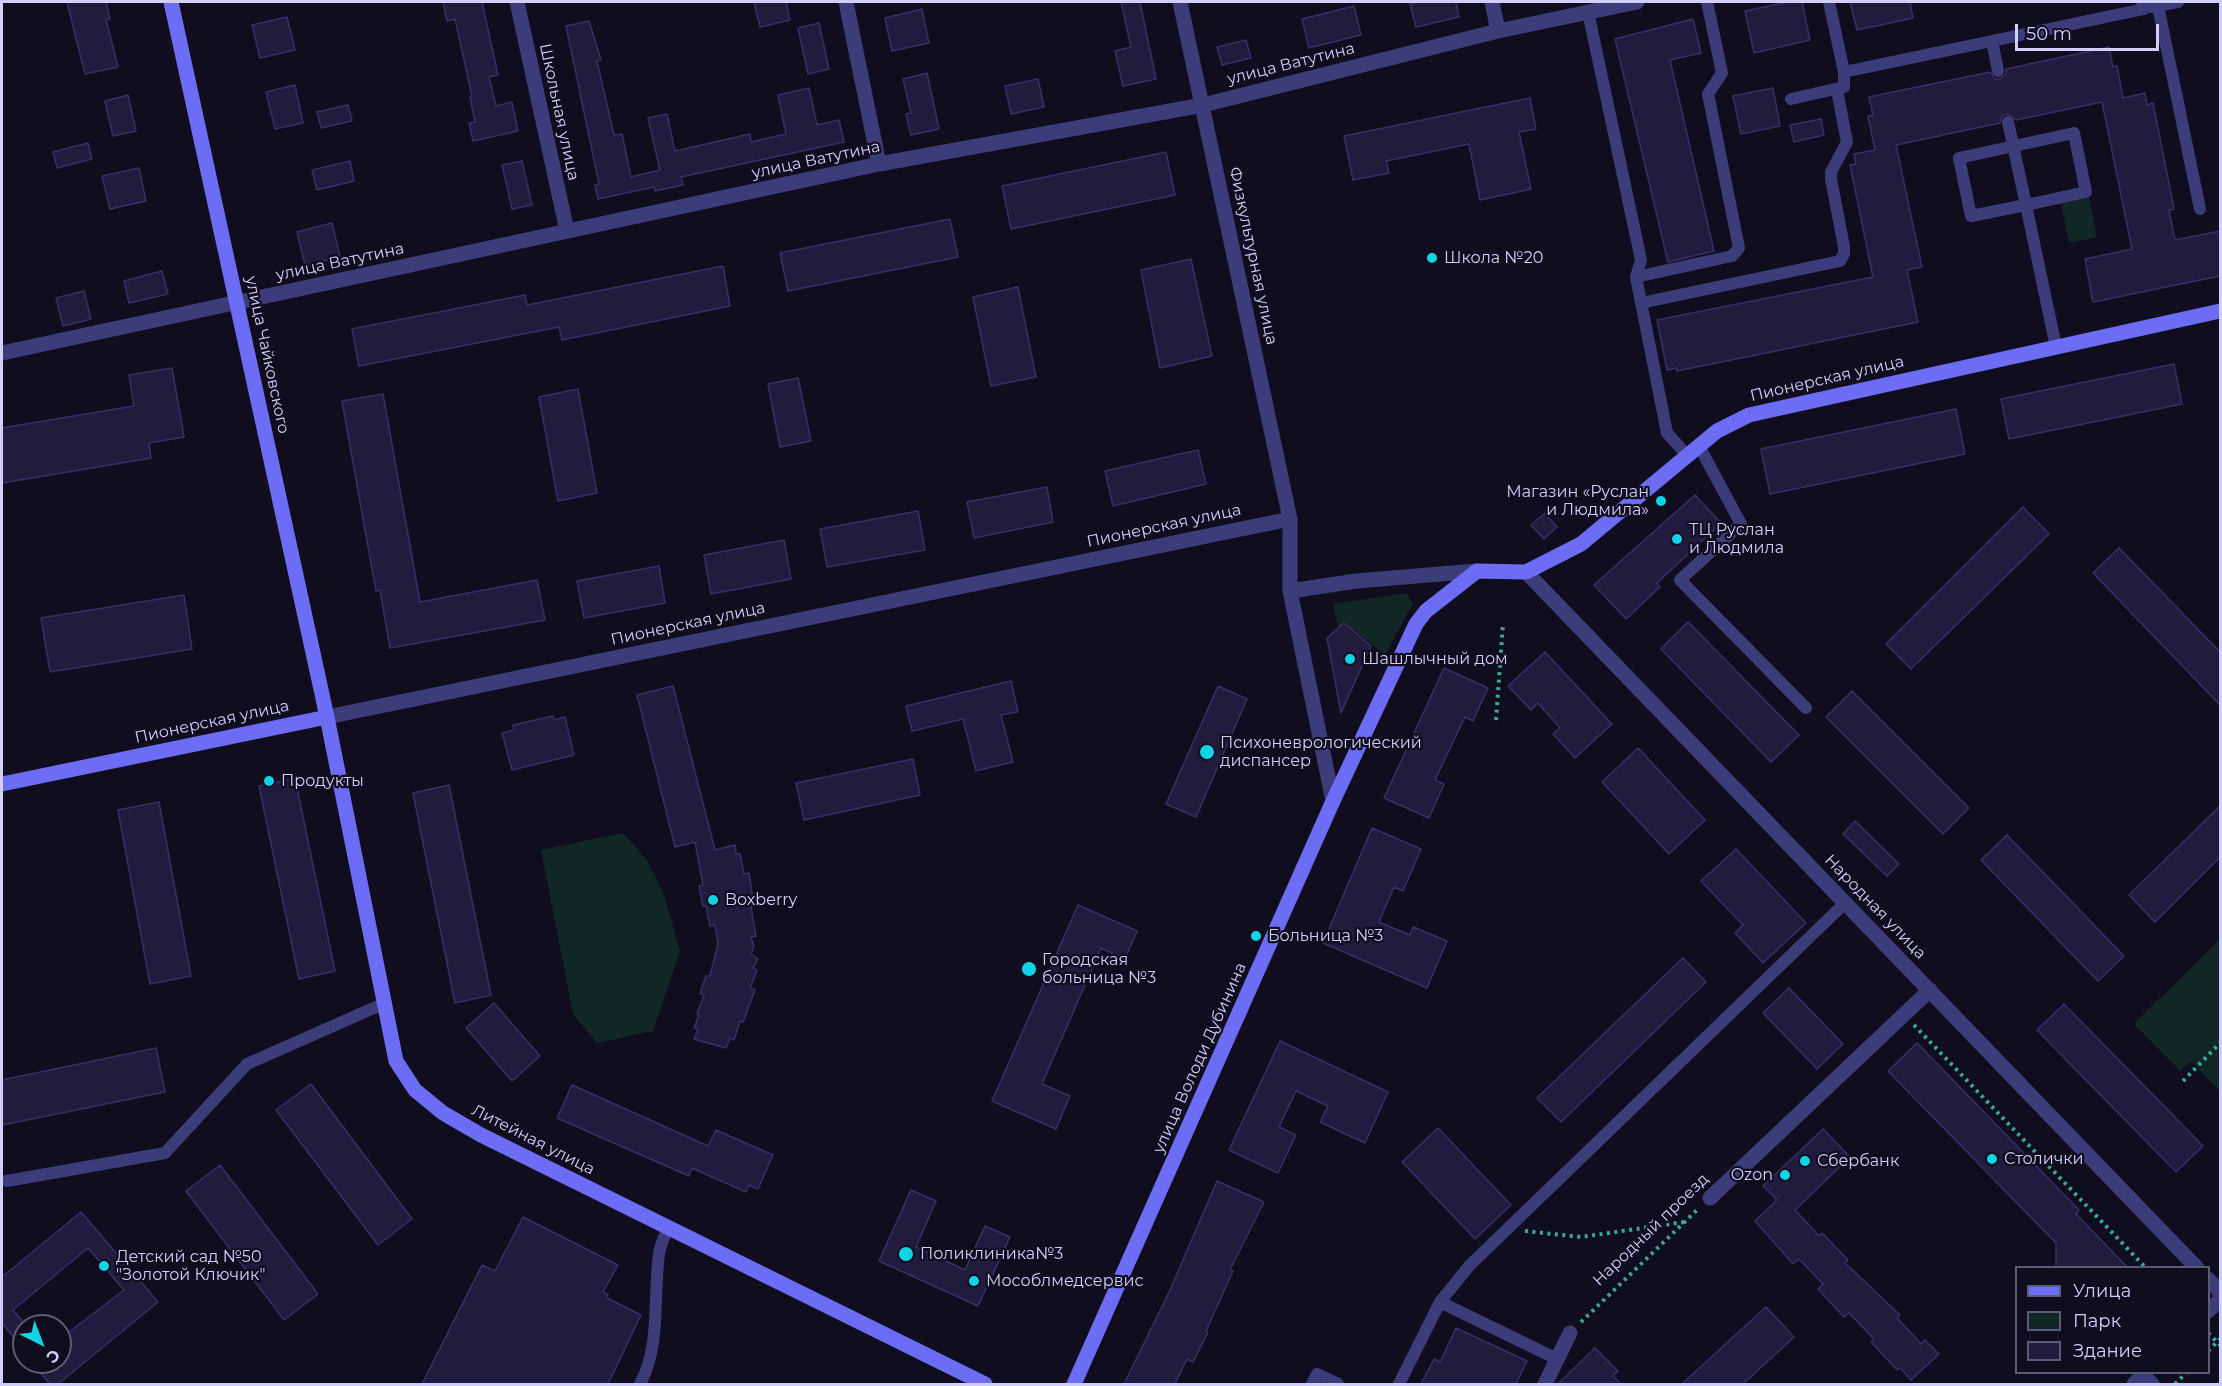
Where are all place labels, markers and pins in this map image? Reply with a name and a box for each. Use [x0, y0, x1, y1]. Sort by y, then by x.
place label: Школа №20 [1444, 248, 1543, 268]
marker: Школа №20 [1425, 251, 1439, 265]
place label: Магазин «Руслан и Людмила» [1506, 482, 1649, 520]
marker: Магазин «Руслан и Людмила» [1654, 494, 1668, 508]
place label: ТЦ Руслан и Людмила [1689, 520, 1784, 558]
marker: ТЦ Руслан и Людмила [1670, 532, 1684, 546]
place label: Шашлычный дом [1362, 649, 1508, 669]
marker: Шашлычный дом [1343, 652, 1357, 666]
place label: Психоневрологический диспансер [1220, 733, 1422, 771]
marker: Психоневрологический диспансер [1198, 743, 1216, 761]
place label: Продукты [281, 771, 364, 791]
marker: Продукты [262, 774, 276, 788]
place label: Boxberry [725, 890, 797, 910]
marker: Boxberry [706, 893, 720, 907]
place label: Больница №3 [1268, 926, 1383, 946]
marker: Больница №3 [1249, 929, 1263, 943]
place label: Городская больница №3 [1042, 950, 1156, 988]
marker: Городская больница №3 [1020, 960, 1038, 978]
place label: Столички [2004, 1149, 2084, 1169]
place label: Сбербанк [1817, 1151, 1899, 1171]
marker: Столички [1985, 1152, 1999, 1166]
marker: Сбербанк [1798, 1154, 1812, 1168]
place label: Ozon [1731, 1165, 1773, 1185]
marker: Ozon [1778, 1168, 1792, 1182]
place label: Поликлиника№3 [920, 1244, 1063, 1264]
marker: Поликлиника№3 [897, 1245, 915, 1263]
place label: Детский сад №50 "Золотой Ключик" [116, 1247, 265, 1285]
marker: Детский сад №50 "Золотой Ключик" [97, 1259, 111, 1273]
place label: Мособлмедсервис [986, 1271, 1143, 1291]
marker: Мособлмедсервис [967, 1274, 981, 1288]

